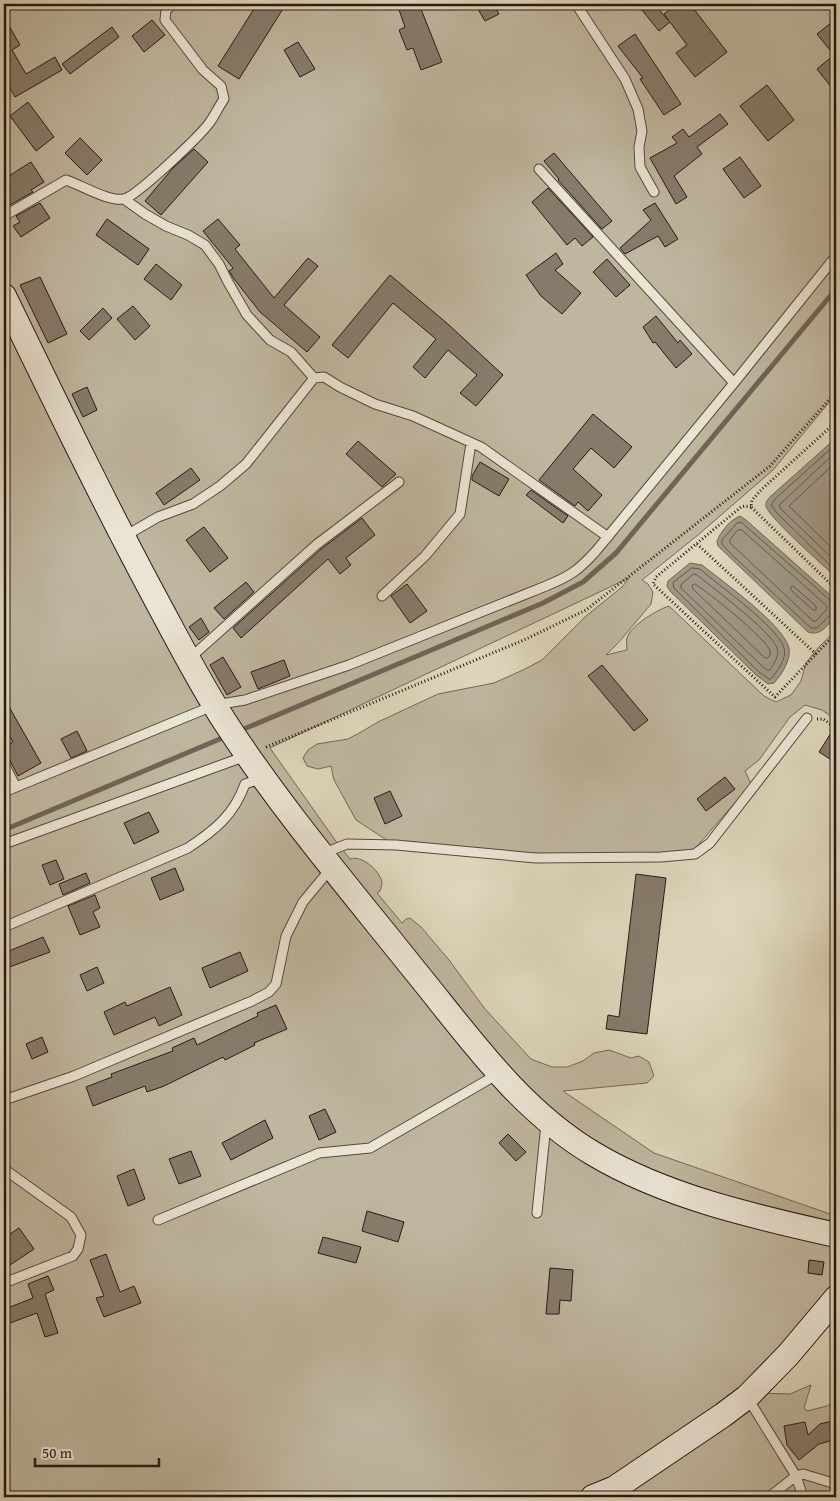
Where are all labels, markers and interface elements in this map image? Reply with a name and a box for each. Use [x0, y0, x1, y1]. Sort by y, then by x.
scale bar [35, 1436, 159, 1468]
text: 50 m [42, 1442, 73, 1463]

